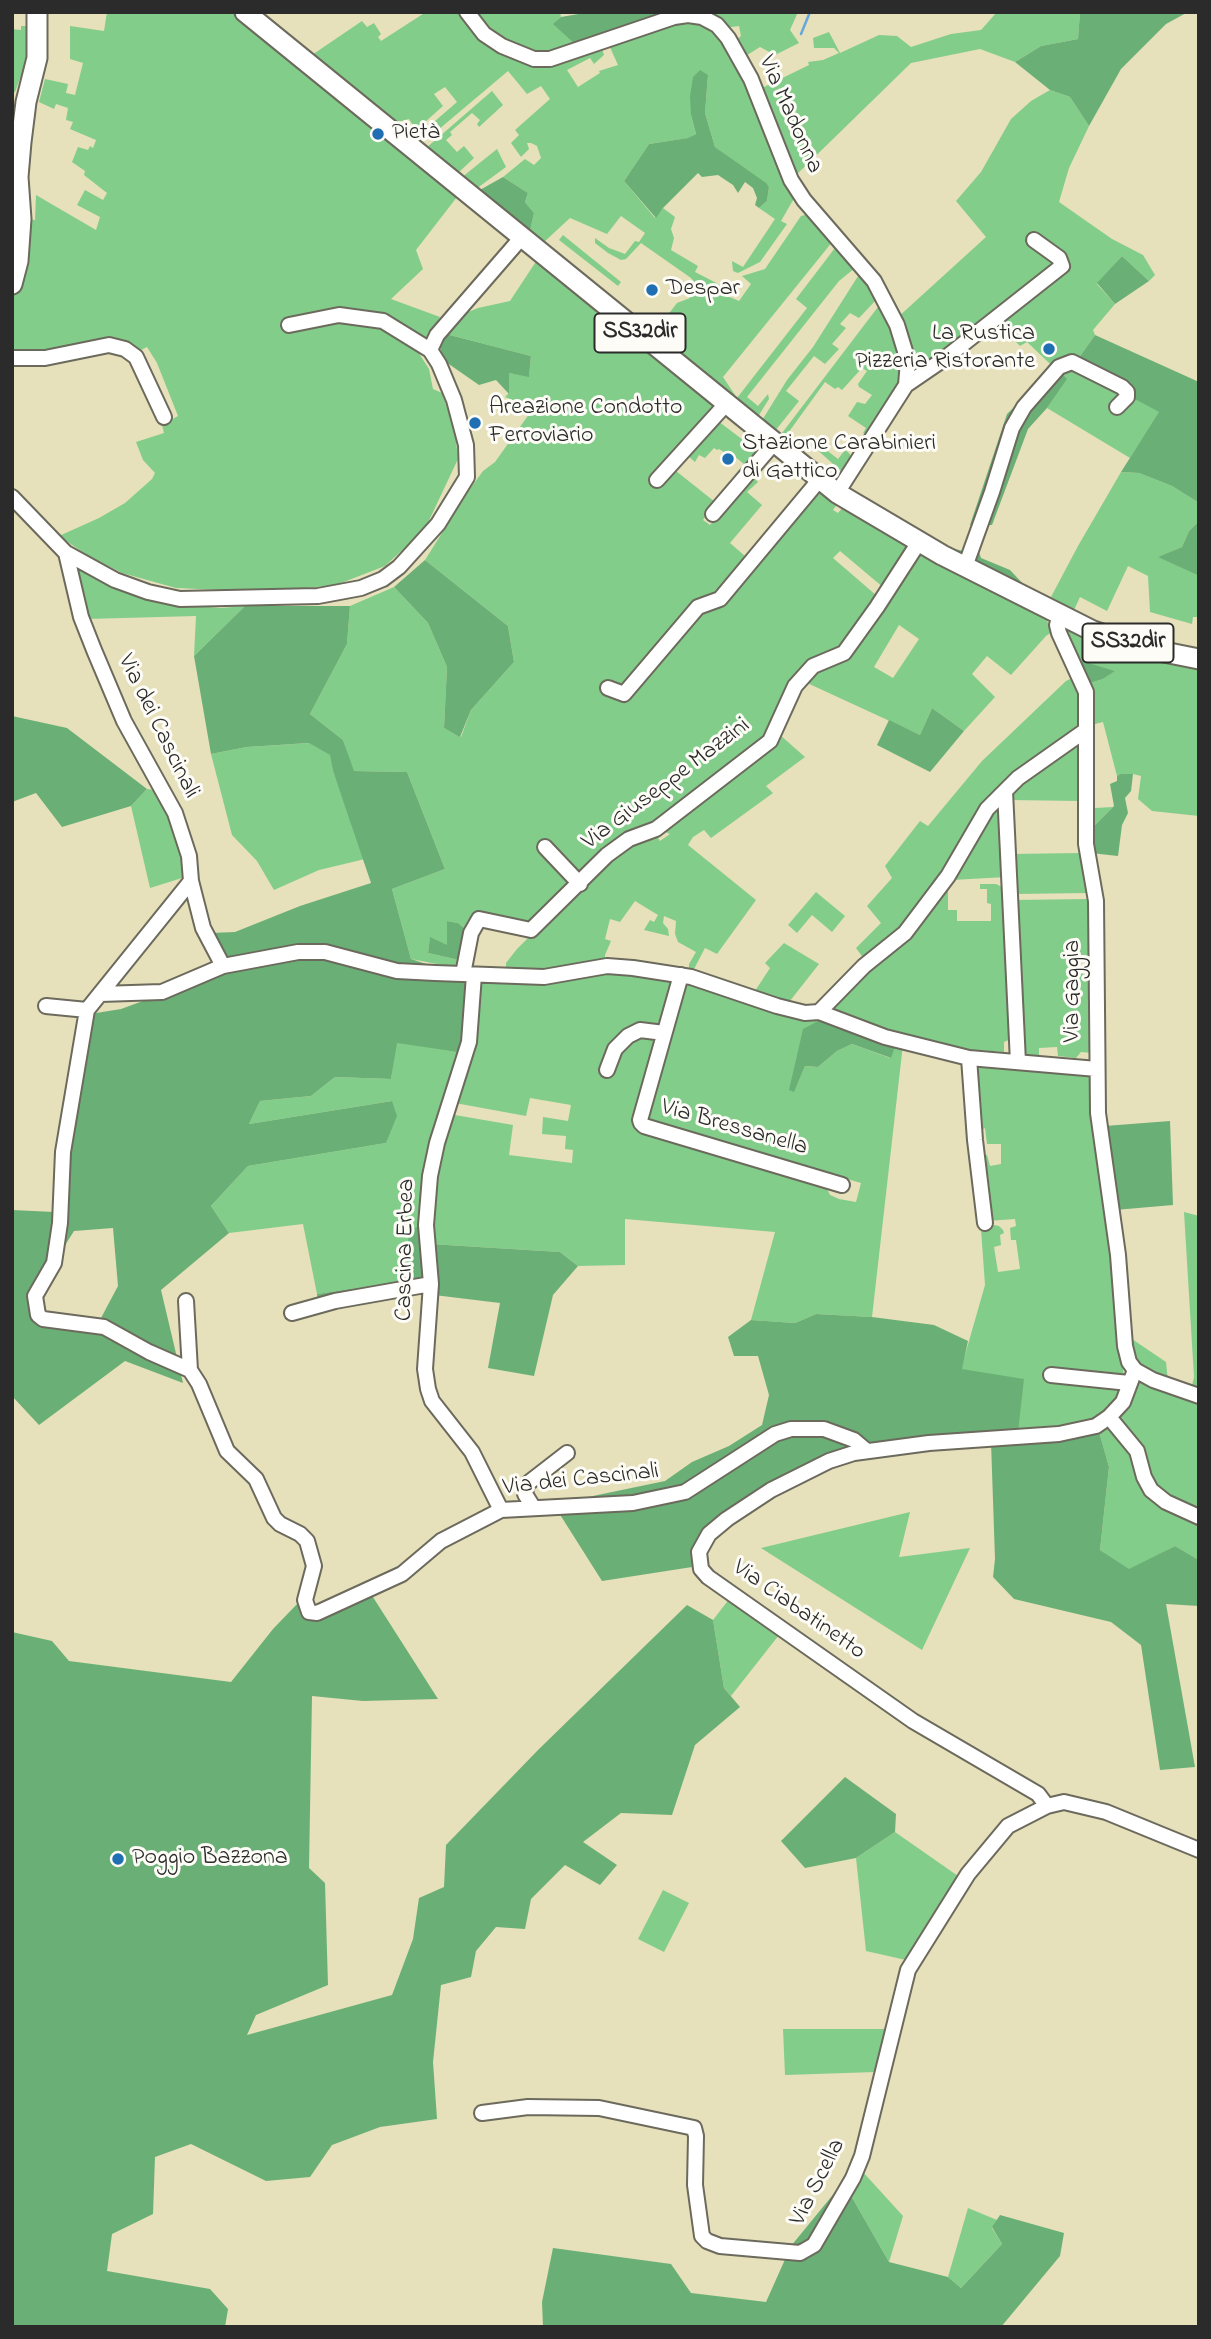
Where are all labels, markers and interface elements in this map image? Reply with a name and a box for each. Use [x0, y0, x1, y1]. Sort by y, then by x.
street label: Via Madonna [750, 52, 828, 178]
place label: Pietà [392, 120, 440, 148]
marker: Pietà [370, 126, 386, 142]
place label: Despar [666, 276, 740, 304]
marker: Despar [644, 282, 660, 298]
road number: SS32dir [594, 314, 686, 352]
place label: La Rustica Pizzeria Ristorante [855, 321, 1035, 377]
marker: La Rustica Pizzeria Ristorante [1041, 341, 1057, 357]
place label: Areazione Condotto Ferroviario [489, 395, 682, 451]
marker: Areazione Condotto Ferroviario [467, 415, 483, 431]
place label: Stazione Carabinieri di Gattico [742, 431, 936, 487]
marker: Stazione Carabinieri di Gattico [720, 451, 736, 467]
road number: SS32dir [1082, 624, 1174, 663]
street label: Via dei Cascinali [110, 650, 204, 804]
street label: Via Giuseppe Mazzini [577, 712, 757, 858]
street label: Via Gaggia [1060, 940, 1088, 1042]
street label: Via Bressanella [657, 1094, 811, 1164]
street label: Cascina Erbea [391, 1179, 423, 1321]
street label: Via dei Cascinali [502, 1458, 660, 1504]
street label: Via Ciabatinetto [726, 1555, 870, 1667]
place label: Poggio Bazzona [132, 1845, 288, 1873]
marker: Poggio Bazzona [110, 1851, 126, 1867]
street label: Via Scella [785, 2135, 853, 2231]

